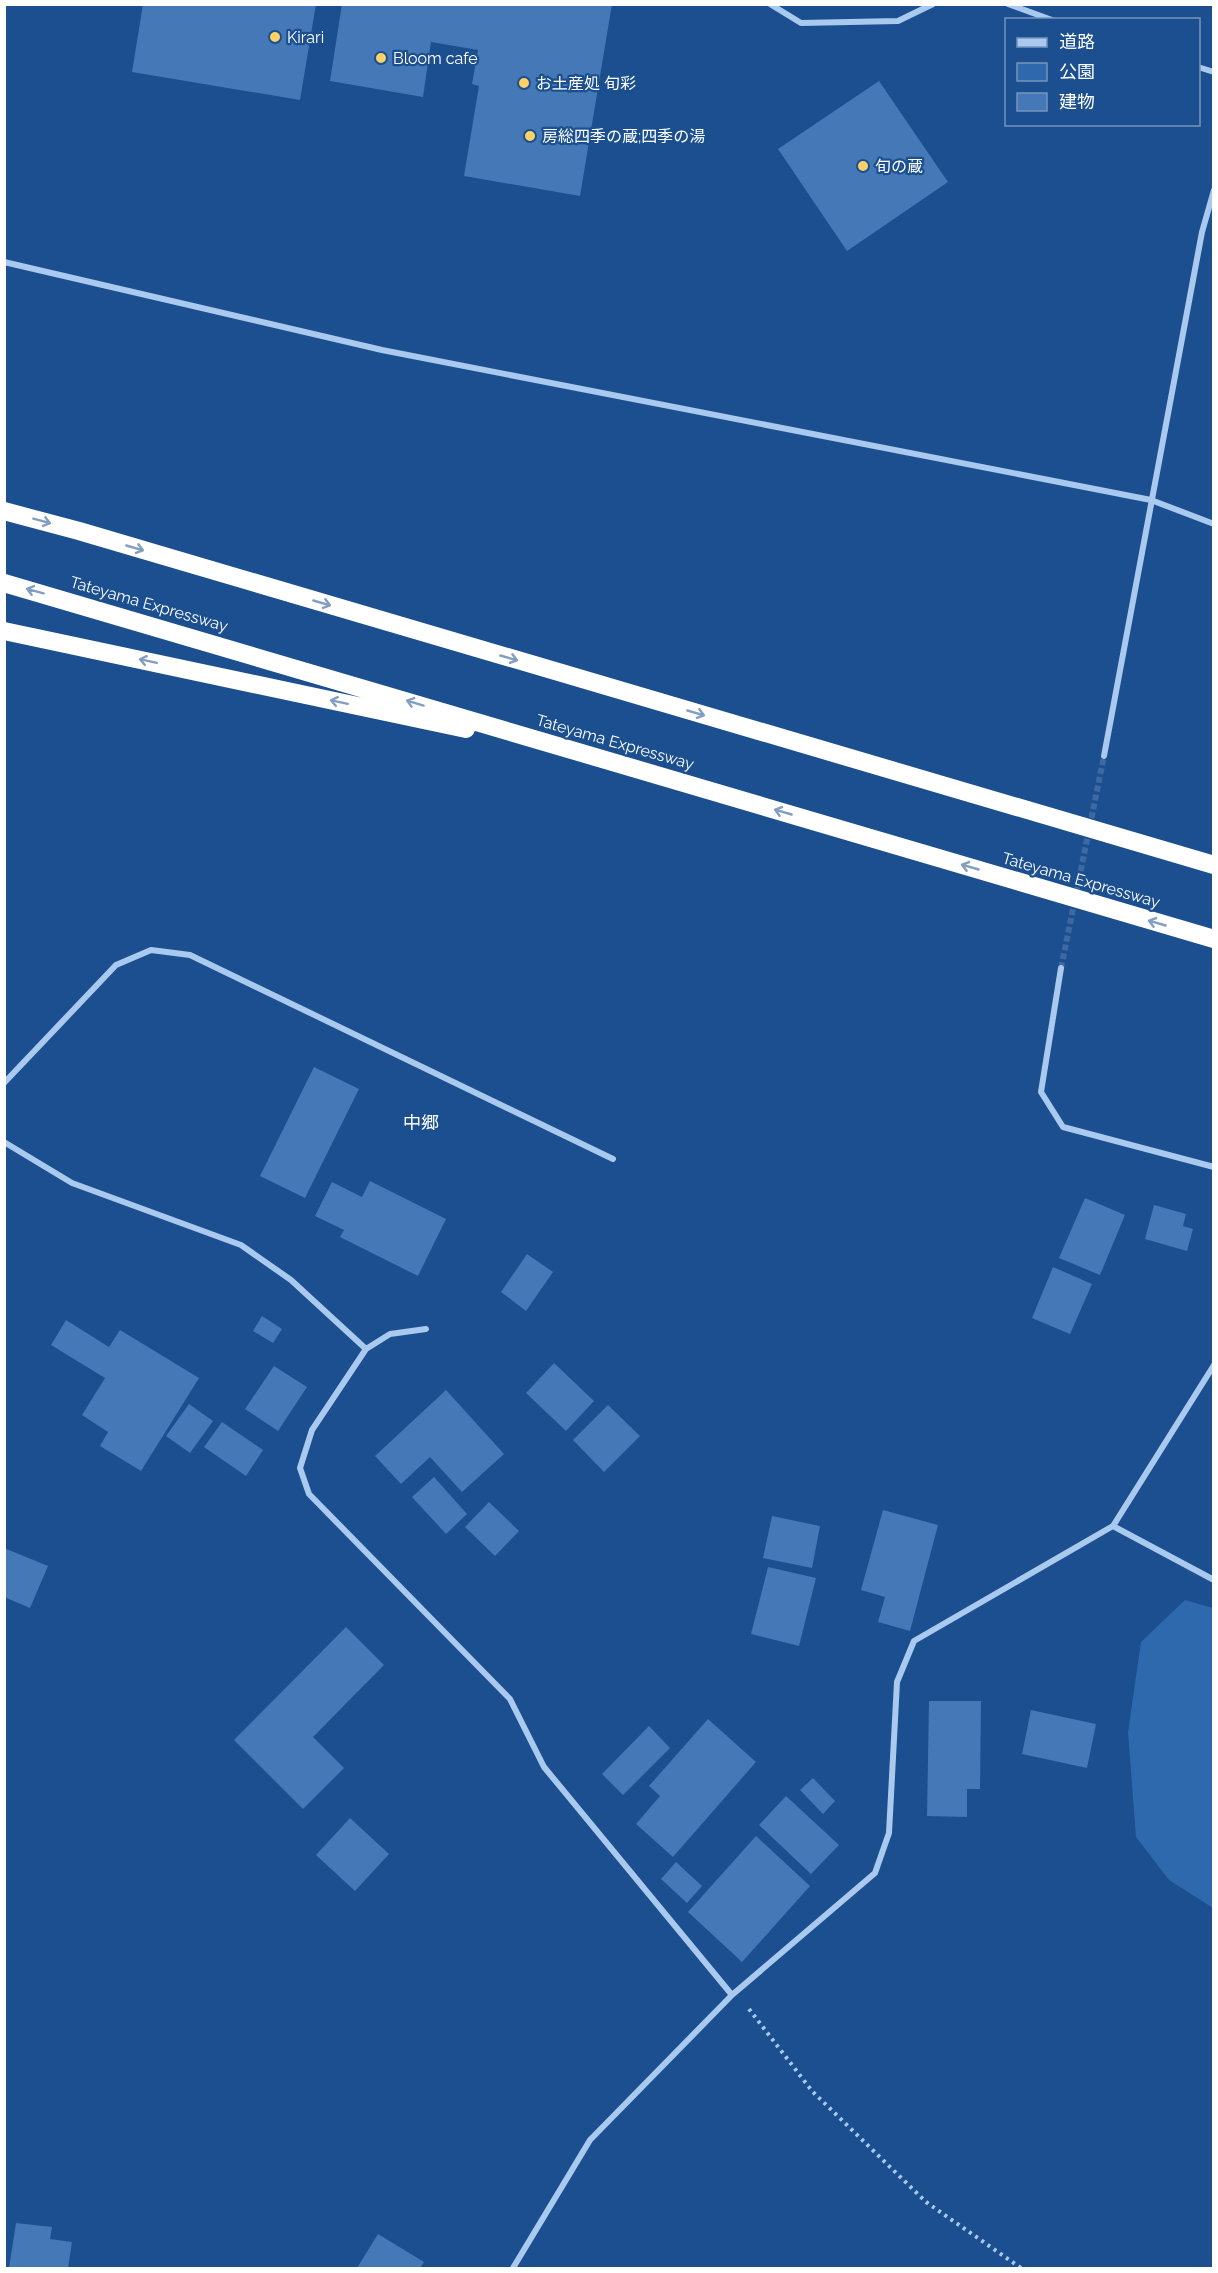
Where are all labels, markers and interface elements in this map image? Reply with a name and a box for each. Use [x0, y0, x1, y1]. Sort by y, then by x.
legend [1005, 18, 1200, 126]
place label: Kirari [287, 28, 324, 47]
marker: Kirari [268, 30, 282, 44]
text: 道路 [1059, 31, 1095, 52]
place label: Bloom cafe [393, 49, 478, 68]
marker: Bloom cafe [374, 51, 388, 65]
text: 公園 [1059, 61, 1095, 82]
place label: お土産処 旬彩 [536, 74, 636, 93]
marker: お土産処 旬彩 [517, 76, 531, 90]
text: 建物 [1059, 91, 1095, 112]
place label: 房総四季の蔵;四季の湯 [542, 127, 705, 146]
marker: 房総四季の蔵;四季の湯 [523, 129, 537, 143]
place label: 旬の蔵 [875, 157, 923, 176]
marker: 旬の蔵 [856, 159, 870, 173]
one-way arrow [32, 516, 51, 528]
one-way arrow [125, 543, 144, 554]
street label: Tateyama Expressway [68, 572, 230, 636]
one-way arrow [26, 585, 45, 596]
one-way arrow [312, 598, 331, 609]
one-way arrow [499, 653, 518, 664]
one-way arrow [139, 655, 158, 666]
one-way arrow [330, 696, 349, 707]
one-way arrow [406, 697, 425, 708]
one-way arrow [686, 708, 705, 719]
street label: Tateyama Expressway [534, 710, 696, 774]
one-way arrow [774, 806, 793, 817]
street label: Tateyama Expressway [1000, 848, 1162, 912]
one-way arrow [961, 861, 980, 872]
one-way arrow [1148, 916, 1167, 928]
district label: 中郷 [403, 1112, 439, 1133]

